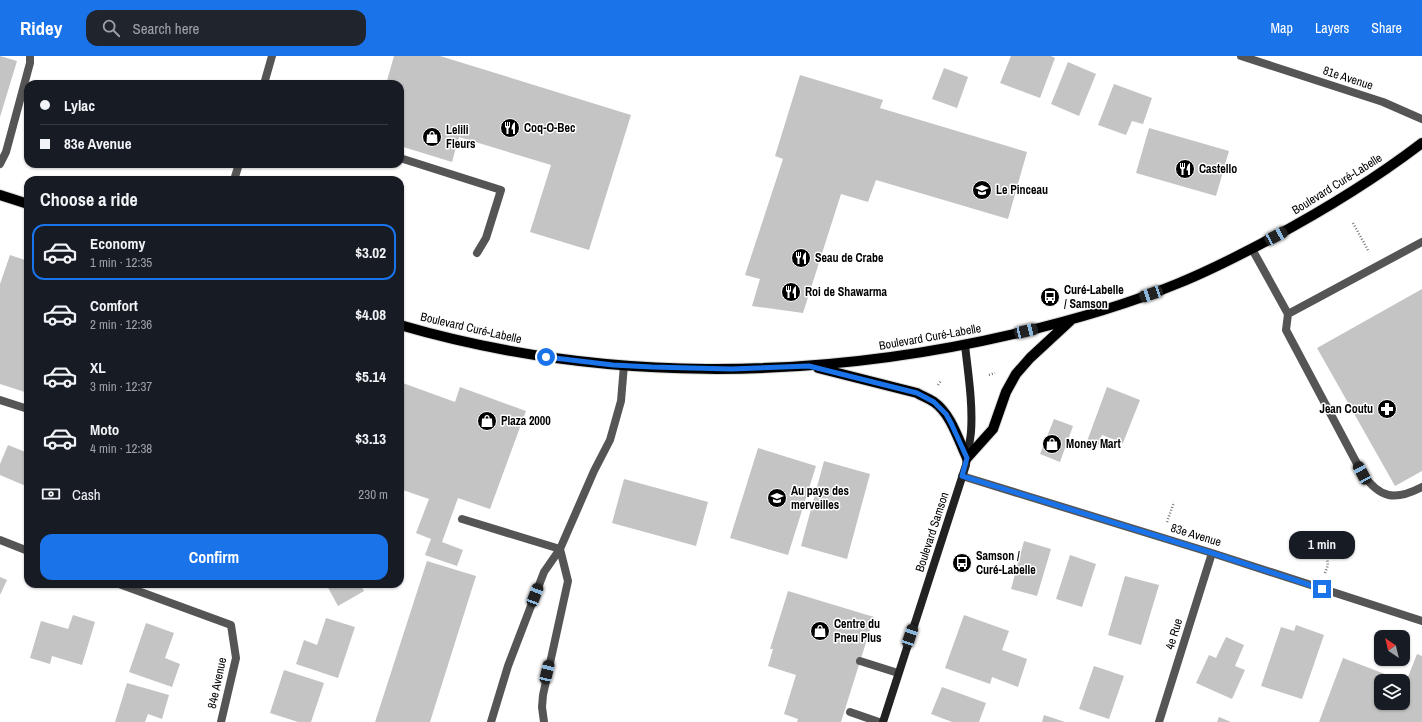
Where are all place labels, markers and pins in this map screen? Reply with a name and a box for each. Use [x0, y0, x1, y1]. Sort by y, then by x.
restaurant icon: Coq-O-Bec [499, 117, 521, 139]
place label: Coq-O-Bec [524, 120, 576, 136]
place label: Lelili Fleurs [446, 122, 476, 152]
shop icon: Lelili Fleurs [421, 126, 443, 148]
restaurant icon: Castello [1174, 158, 1196, 180]
place label: Castello [1199, 161, 1237, 177]
school or university icon: Le Pinceau [971, 179, 993, 201]
place label: Le Pinceau [996, 182, 1048, 198]
restaurant icon: Seau de Crabe [790, 247, 812, 269]
place label: Seau de Crabe [815, 250, 884, 266]
restaurant icon: Roi de Shawarma [780, 281, 802, 303]
place label: Curé-Labelle / Samson [1064, 282, 1124, 312]
place label: Roi de Shawarma [805, 284, 888, 300]
bus stop icon: Curé-Labelle / Samson [1039, 286, 1061, 308]
pharmacy icon: Jean Coutu [1376, 398, 1398, 420]
place label: Jean Coutu [1319, 401, 1373, 417]
shop icon: Plaza 2000 [476, 410, 498, 432]
place label: Plaza 2000 [501, 413, 551, 429]
shop icon: Money Mart [1041, 433, 1063, 455]
place label: Money Mart [1066, 436, 1121, 452]
place label: Au pays des merveilles [791, 483, 850, 513]
school or university icon: Au pays des merveilles [766, 487, 788, 509]
place label: Samson / Curé-Labelle [976, 548, 1036, 578]
bus stop icon: Samson / Curé-Labelle [951, 552, 973, 574]
place label: Centre du Pneu Plus [834, 616, 882, 646]
shop icon: Centre du Pneu Plus [809, 620, 831, 642]

